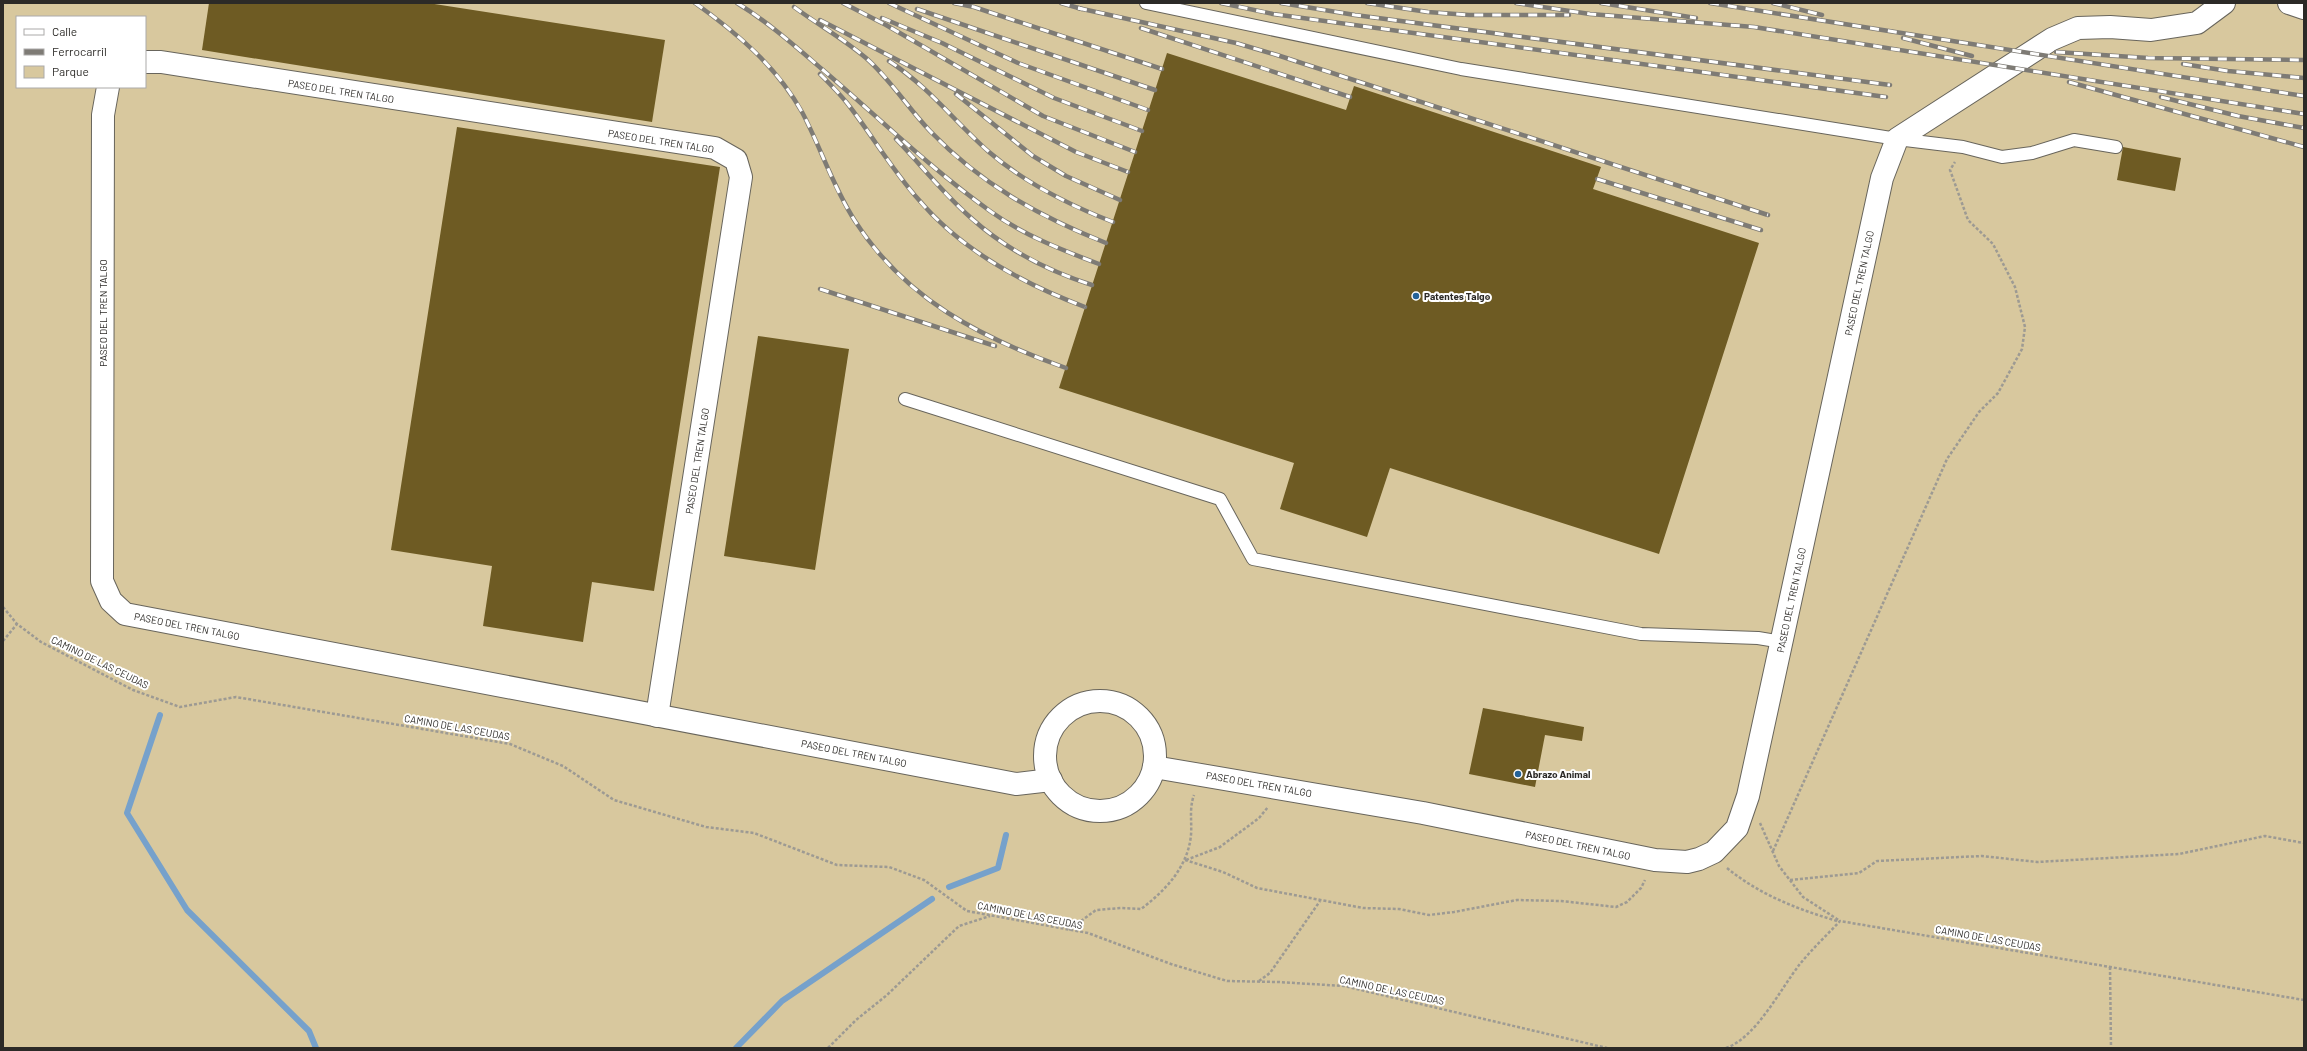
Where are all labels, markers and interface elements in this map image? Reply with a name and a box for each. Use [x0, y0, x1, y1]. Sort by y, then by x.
legend [16, 16, 146, 88]
text: Calle [52, 24, 77, 38]
text: Ferrocarril [52, 44, 107, 58]
text: Parque [52, 64, 89, 78]
street label: PASEO DEL TREN TALGO [287, 77, 395, 105]
street label: PASEO DEL TREN TALGO [607, 127, 715, 155]
street label: PASEO DEL TREN TALGO [1842, 229, 1876, 337]
street label: PASEO DEL TREN TALGO [97, 259, 109, 367]
place label: Patentes Talgo [1424, 290, 1491, 302]
marker: Patentes Talgo [1411, 291, 1421, 301]
street label: PASEO DEL TREN TALGO [683, 407, 711, 515]
street label: PASEO DEL TREN TALGO [1774, 546, 1808, 654]
street label: PASEO DEL TREN TALGO [133, 610, 241, 642]
street label: CAMINO DE LAS CEUDAS [49, 633, 151, 691]
street label: CAMINO DE LAS CEUDAS [403, 712, 511, 742]
street label: PASEO DEL TREN TALGO [800, 737, 908, 769]
place label: Abrazo Animal [1526, 768, 1590, 780]
street label: PASEO DEL TREN TALGO [1205, 769, 1313, 799]
marker: Abrazo Animal [1513, 769, 1523, 779]
street label: PASEO DEL TREN TALGO [1524, 828, 1632, 862]
street label: CAMINO DE LAS CEUDAS [976, 899, 1084, 931]
street label: CAMINO DE LAS CEUDAS [1934, 923, 2042, 953]
street label: CAMINO DE LAS CEUDAS [1338, 973, 1446, 1007]

